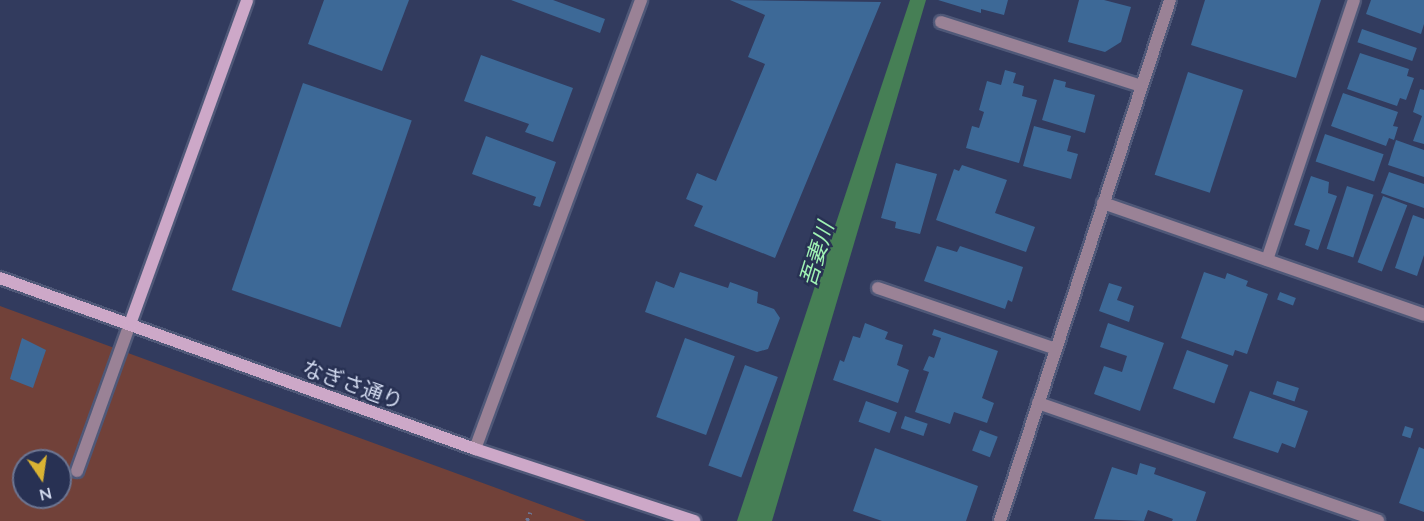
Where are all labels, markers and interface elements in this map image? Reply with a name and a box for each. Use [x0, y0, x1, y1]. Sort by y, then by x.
water label: 吾妻川 [794, 219, 838, 289]
street label: なぎさ通り [299, 354, 407, 414]
north arrow [12, 449, 72, 509]
text: N [38, 484, 54, 506]

